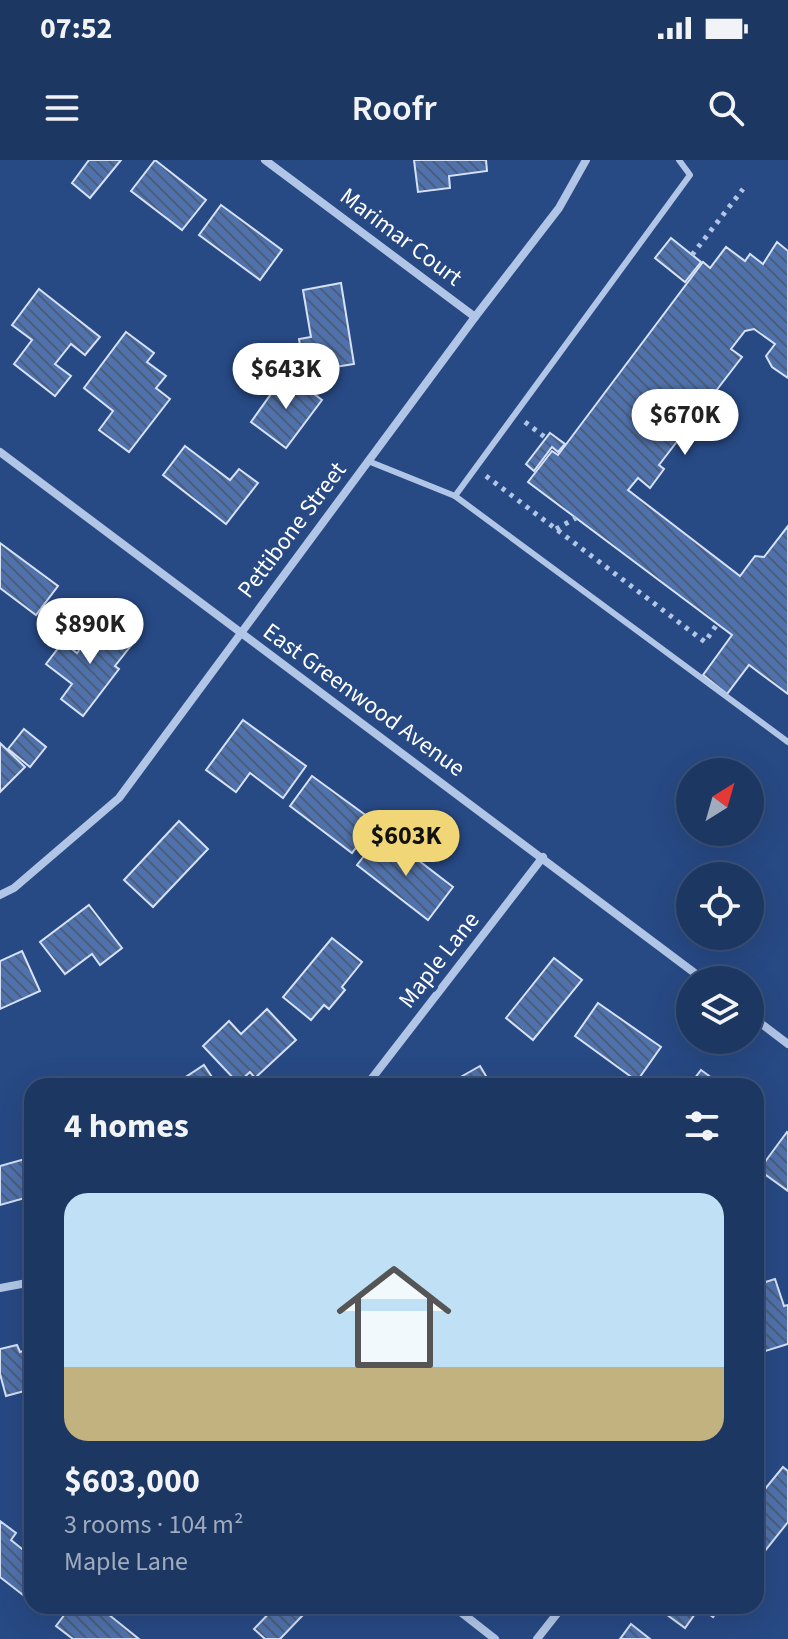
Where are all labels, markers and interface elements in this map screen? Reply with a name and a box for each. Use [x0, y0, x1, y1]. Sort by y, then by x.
text: 07:52 [40, 7, 112, 50]
text: Roofr [351, 83, 437, 134]
icon: menu [40, 86, 84, 130]
icon: search [704, 86, 748, 130]
street label: Marimar Court [333, 179, 469, 295]
pin: $643K [230, 343, 342, 411]
text: $643K [251, 350, 321, 387]
pin: $670K [629, 389, 741, 457]
text: $670K [650, 396, 720, 433]
street label: Pettibone Street [229, 455, 355, 605]
pin: $890K [34, 598, 146, 666]
text: $890K [55, 605, 125, 642]
street label: East Greenwood Avenue [256, 615, 472, 785]
north arrow [676, 758, 764, 846]
map controls [676, 758, 764, 1054]
pin: $603K [350, 810, 462, 878]
text: $603K [371, 817, 441, 854]
button: locate [676, 862, 764, 950]
street label: Maple Lane [390, 904, 488, 1016]
button: layers [676, 966, 764, 1054]
text: 4 homes [64, 1102, 189, 1151]
icon: filters [680, 1104, 724, 1148]
icon: home [322, 1245, 466, 1389]
text: $603,000 [64, 1457, 200, 1506]
text: 3 rooms · 104 m² [64, 1506, 243, 1543]
text: Maple Lane [64, 1543, 188, 1580]

